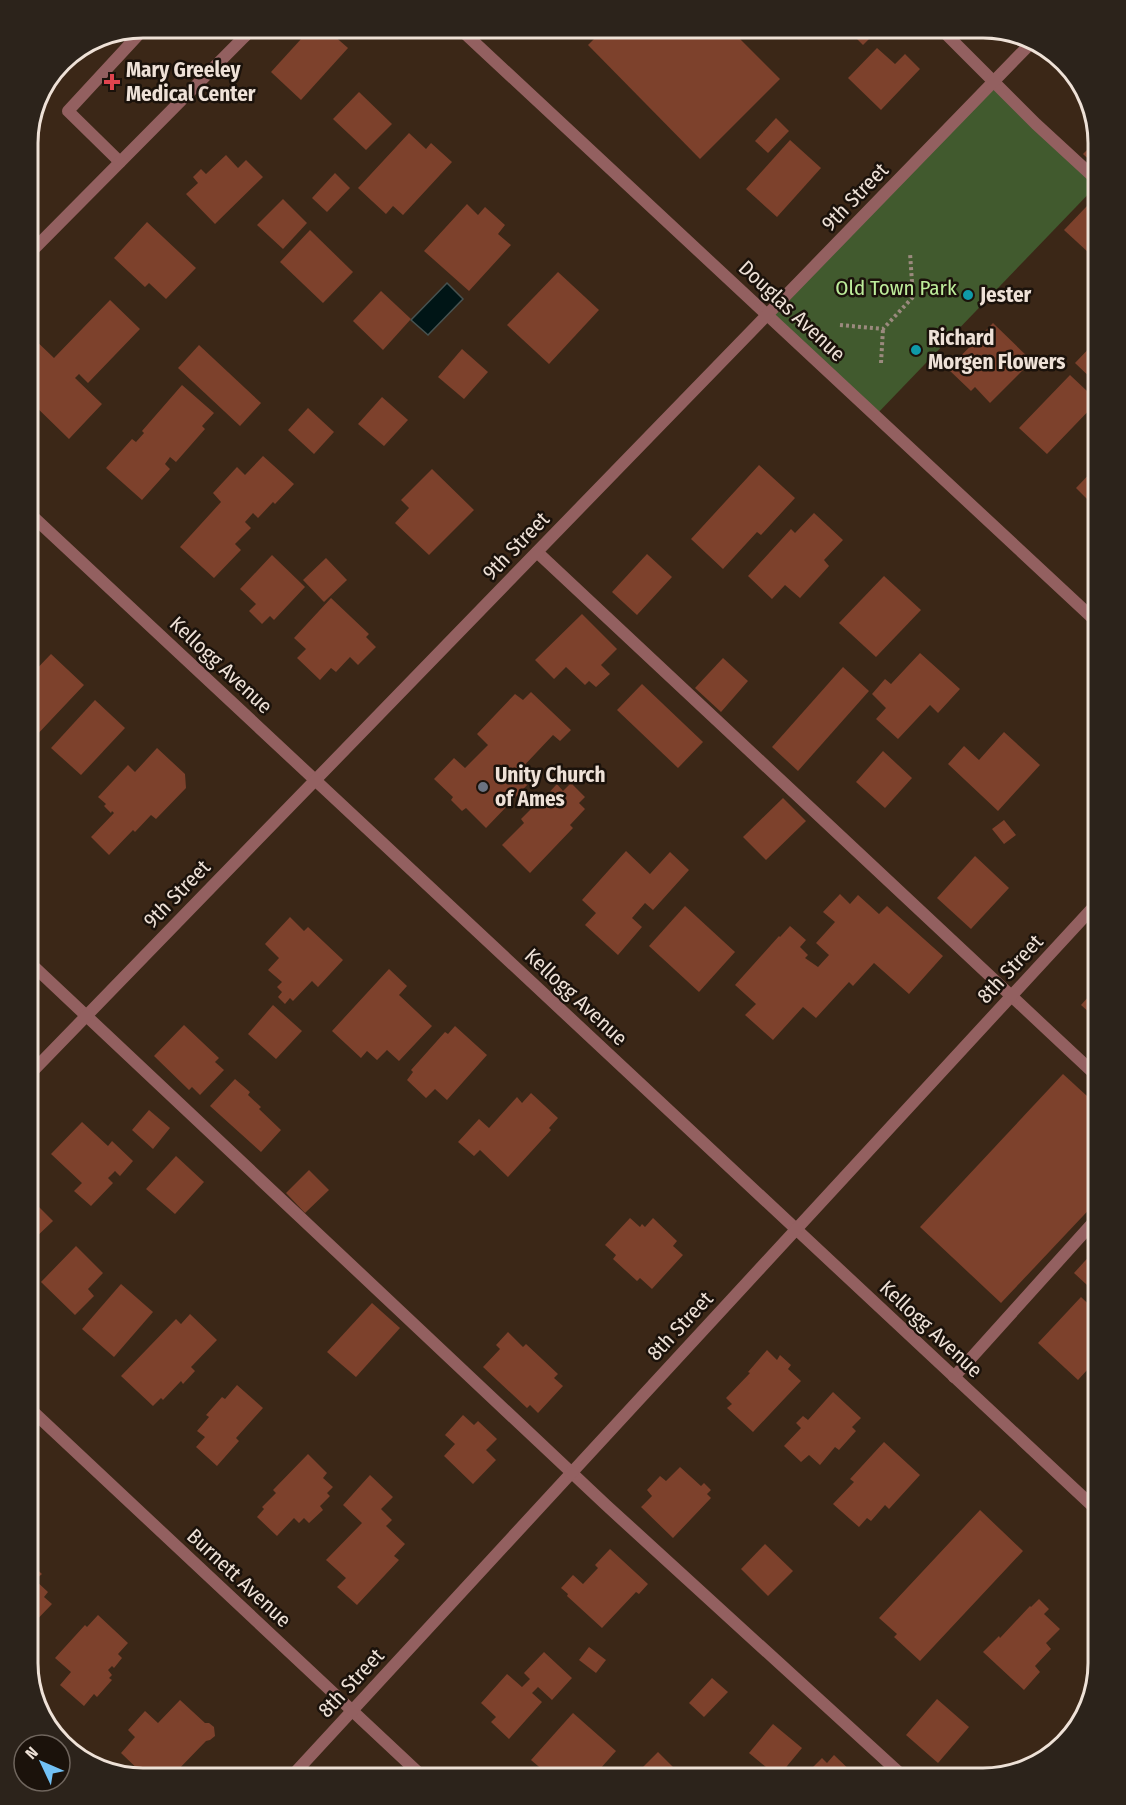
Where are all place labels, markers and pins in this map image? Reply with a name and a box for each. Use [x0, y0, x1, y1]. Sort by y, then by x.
place label: Mary Greeley Medical Center [126, 57, 256, 107]
marker: Mary Greeley Medical Center [103, 73, 121, 91]
place label: Jester [979, 282, 1032, 308]
marker: Jester [961, 288, 975, 302]
place label: Richard Morgen Flowers [928, 325, 1065, 375]
marker: Richard Morgen Flowers [909, 343, 923, 357]
place label: Unity Church of Ames [495, 762, 605, 812]
marker: Unity Church of Ames [476, 780, 490, 794]

